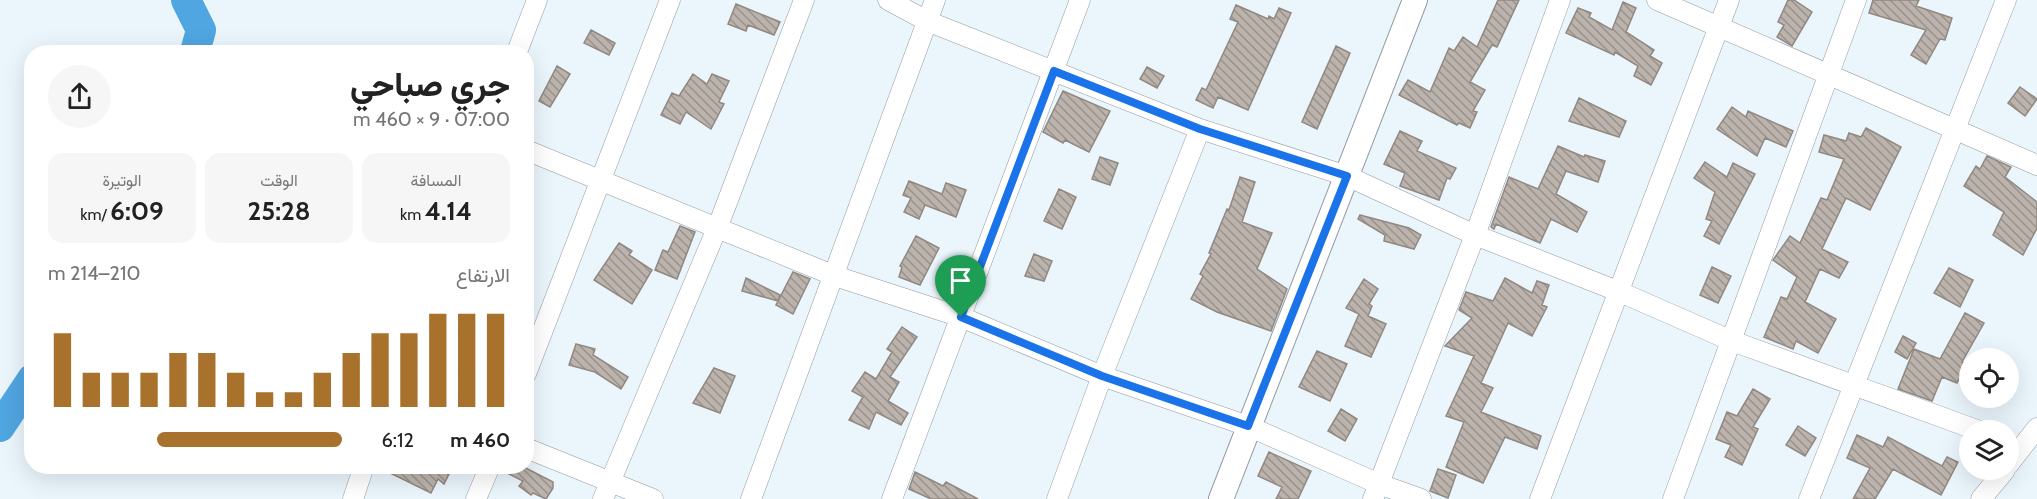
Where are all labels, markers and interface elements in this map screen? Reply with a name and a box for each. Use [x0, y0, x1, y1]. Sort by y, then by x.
text: جري صباحي [350, 64, 510, 104]
button: share [48, 65, 111, 128]
text: 07:00 · 9 × 460 m [353, 107, 510, 131]
text: الوتيرة [102, 171, 142, 190]
text: الوقت [260, 171, 298, 190]
text: المسافة [411, 171, 461, 190]
text: 6:09 [110, 195, 164, 227]
text: 25:28 [248, 195, 310, 227]
text: 4.14 [425, 195, 472, 227]
text: /km [80, 205, 110, 224]
text: km [400, 205, 425, 224]
pin [935, 255, 986, 317]
text: 210–214 m [48, 261, 140, 285]
text: الارتفاع [456, 263, 510, 287]
icon: arrive [944, 264, 977, 297]
map controls [1959, 348, 2019, 480]
button: locate [1959, 348, 2019, 408]
button: layers [1959, 420, 2019, 480]
text: 6:12 [381, 428, 414, 452]
text: 460 m [450, 428, 510, 452]

